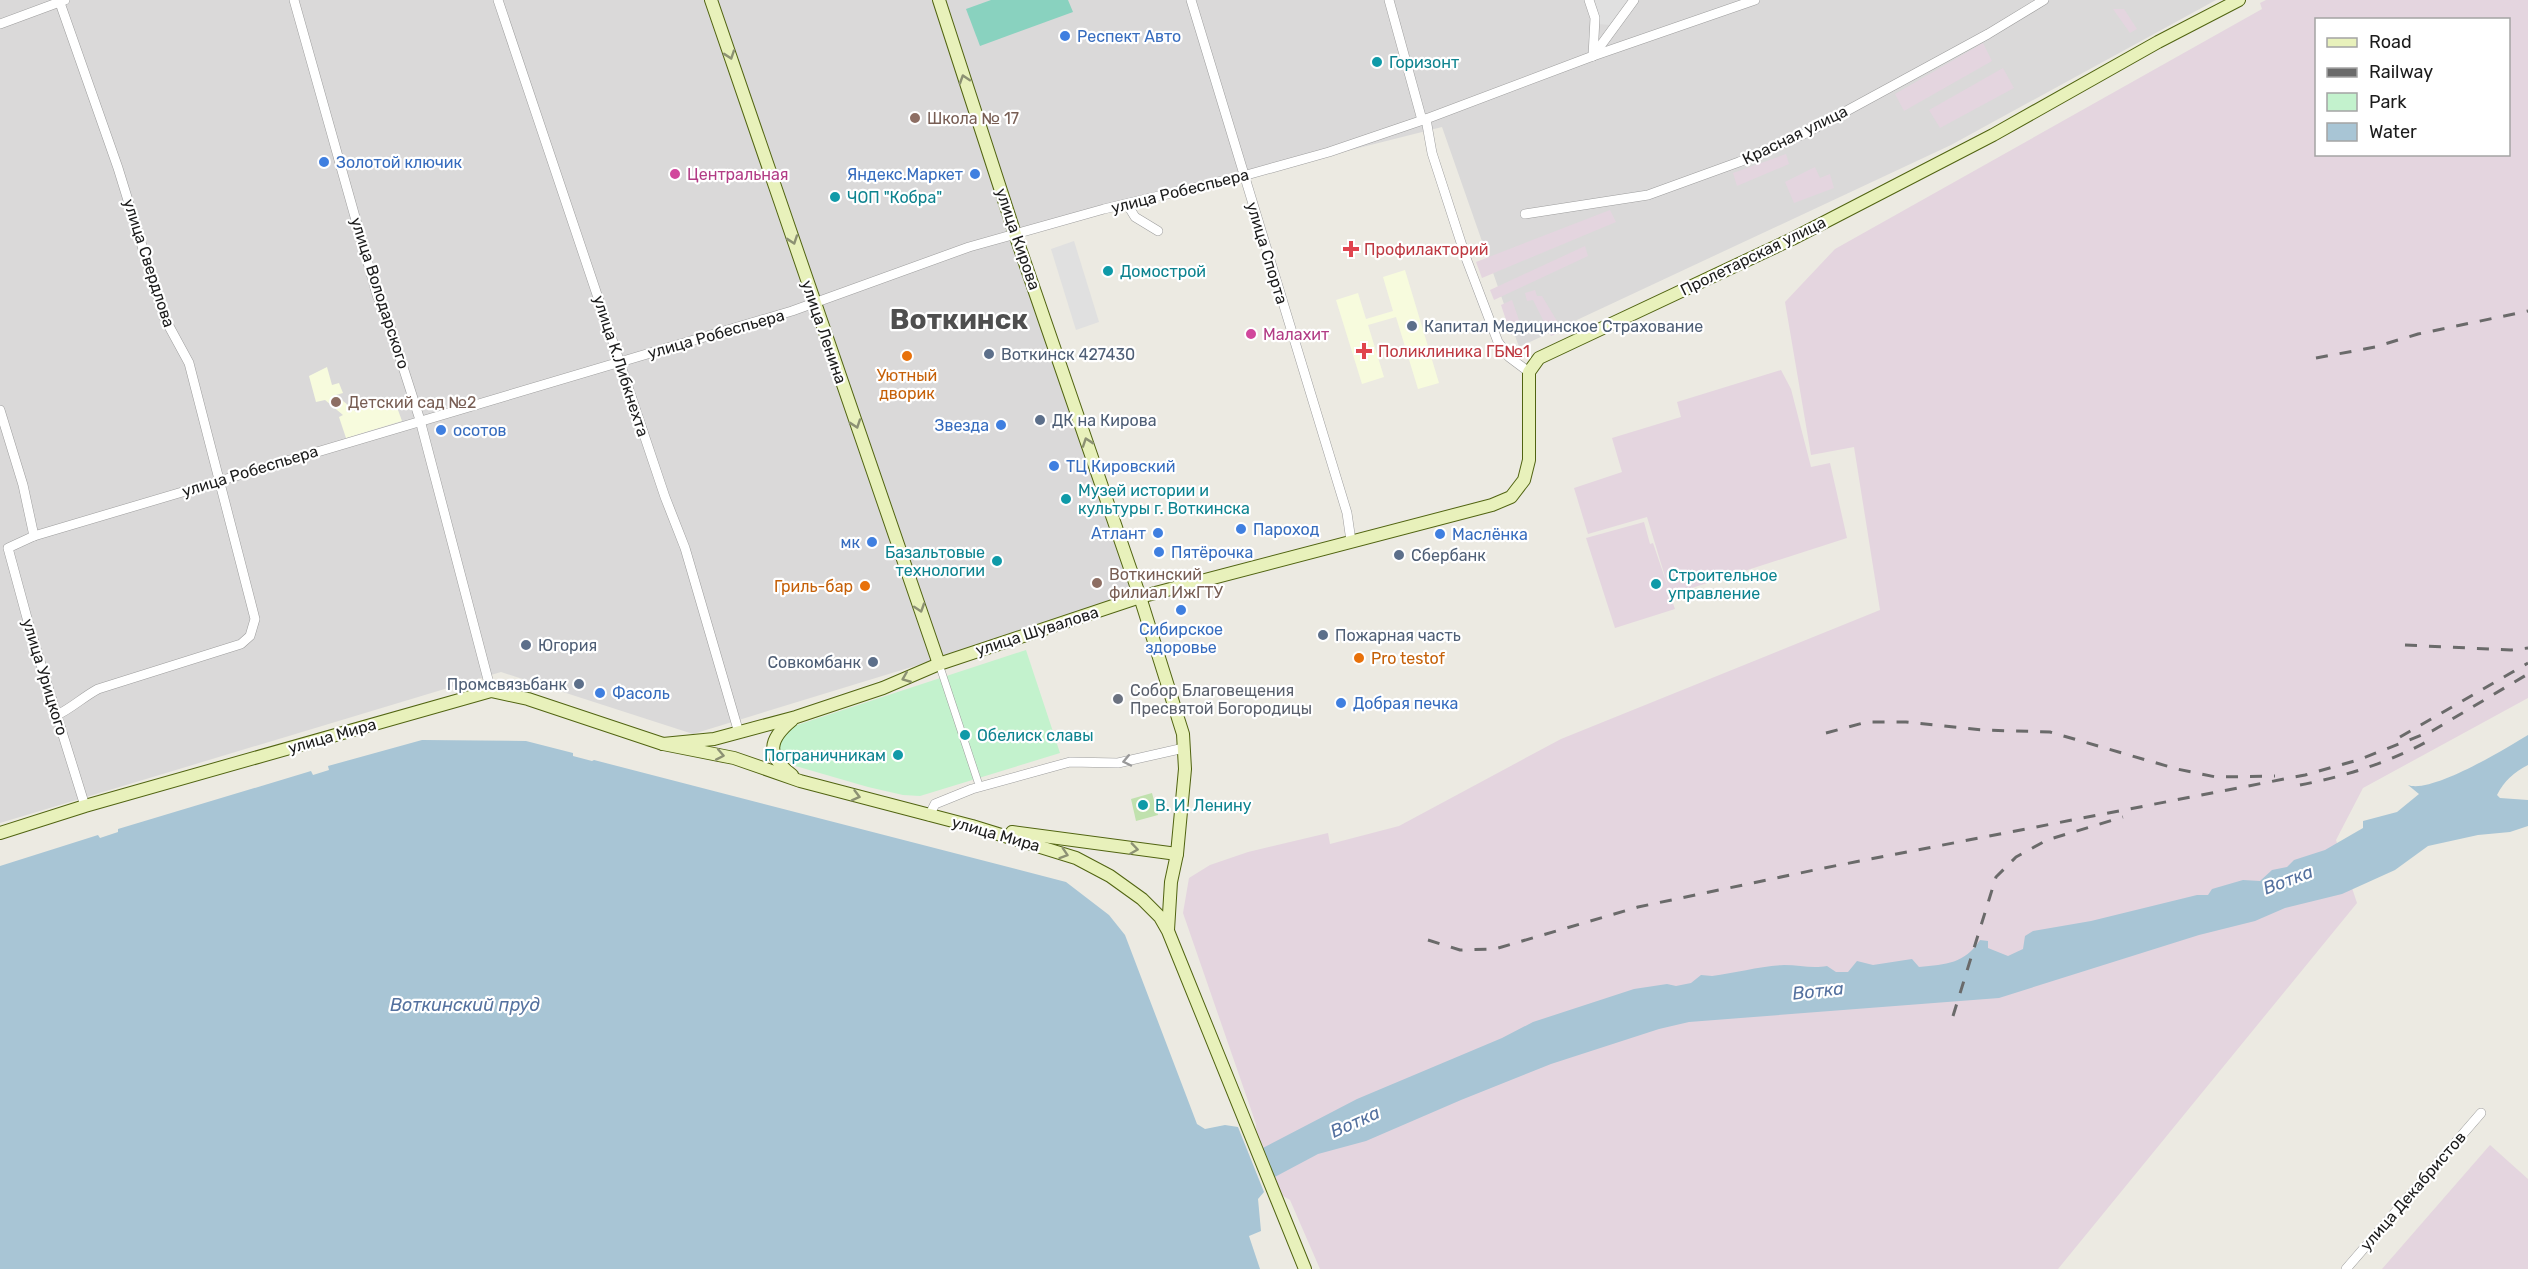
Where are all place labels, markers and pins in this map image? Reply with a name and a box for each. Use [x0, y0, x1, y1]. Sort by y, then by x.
place label: Респект Авто [1077, 27, 1181, 46]
marker: Респект Авто [1058, 29, 1072, 43]
place label: Горизонт [1389, 53, 1459, 72]
marker: Горизонт [1370, 55, 1384, 69]
place label: Школа № 17 [927, 109, 1019, 128]
marker: Школа № 17 [908, 111, 922, 125]
place label: Золотой ключик [336, 153, 463, 172]
marker: Золотой ключик [317, 155, 331, 169]
place label: Центральная [687, 165, 789, 184]
place label: Яндекс.Маркет [847, 165, 963, 184]
marker: Центральная [668, 167, 682, 181]
marker: Яндекс.Маркет [968, 167, 982, 181]
place label: ЧОП "Кобра" [847, 188, 942, 207]
marker: ЧОП "Кобра" [828, 190, 842, 204]
marker: Профилакторий [1342, 240, 1360, 258]
place label: Профилакторий [1364, 240, 1488, 259]
place label: Домострой [1120, 262, 1206, 281]
marker: Домострой [1101, 264, 1115, 278]
place label: Капитал Медицинское Страхование [1424, 317, 1703, 336]
marker: Капитал Медицинское Страхование [1405, 319, 1419, 333]
place label: Малахит [1263, 325, 1329, 344]
marker: Малахит [1244, 327, 1258, 341]
marker: Поликлиника ГБ№1 [1355, 342, 1373, 360]
place label: Поликлиника ГБ№1 [1378, 342, 1530, 361]
place label: Воткинск 427430 [1001, 345, 1135, 364]
marker: Воткинск 427430 [982, 347, 996, 361]
marker: Уютный дворик [900, 349, 914, 363]
place label: Уютный дворик [877, 366, 937, 403]
place label: Детский сад №2 [348, 393, 476, 412]
marker: Детский сад №2 [329, 395, 343, 409]
place label: ДК на Кирова [1052, 411, 1157, 430]
marker: ДК на Кирова [1033, 413, 1047, 427]
place label: Звезда [935, 416, 989, 435]
marker: Звезда [994, 418, 1008, 432]
place label: осотов [453, 421, 507, 440]
marker: осотов [434, 423, 448, 437]
place label: ТЦ Кировский [1066, 457, 1176, 476]
marker: ТЦ Кировский [1047, 459, 1061, 473]
place label: Музей истории и культуры г. Воткинска [1078, 481, 1250, 518]
marker: Музей истории и культуры г. Воткинска [1059, 492, 1073, 506]
place label: Пароход [1253, 520, 1320, 539]
marker: Пароход [1234, 522, 1248, 536]
place label: Атлант [1091, 524, 1146, 543]
place label: Маслёнка [1452, 525, 1528, 544]
marker: Атлант [1151, 526, 1165, 540]
marker: Маслёнка [1433, 527, 1447, 541]
place label: мк [841, 533, 860, 552]
marker: мк [865, 535, 879, 549]
place label: Базальтовые технологии [885, 543, 985, 580]
place label: Пятёрочка [1171, 543, 1253, 562]
marker: Пятёрочка [1152, 545, 1166, 559]
place label: Сбербанк [1411, 546, 1486, 565]
marker: Сбербанк [1392, 548, 1406, 562]
marker: Базальтовые технологии [990, 554, 1004, 568]
place label: Воткинский филиал ИжГТУ [1109, 565, 1224, 602]
place label: Строительное управление [1668, 566, 1778, 603]
marker: Воткинский филиал ИжГТУ [1090, 576, 1104, 590]
place label: Гриль-бар [774, 577, 853, 596]
marker: Строительное управление [1649, 577, 1663, 591]
marker: Гриль-бар [858, 579, 872, 593]
marker: Сибирское здоровье [1174, 603, 1188, 617]
place label: Сибирское здоровье [1139, 620, 1223, 657]
place label: Пожарная часть [1335, 626, 1461, 645]
marker: Пожарная часть [1316, 628, 1330, 642]
place label: Югория [538, 636, 597, 655]
marker: Югория [519, 638, 533, 652]
place label: Pro testof [1371, 649, 1446, 668]
marker: Pro testof [1352, 651, 1366, 665]
place label: Совкомбанк [767, 653, 861, 672]
marker: Совкомбанк [866, 655, 880, 669]
place label: Промсвязьбанк [447, 675, 567, 694]
marker: Промсвязьбанк [572, 677, 586, 691]
place label: Собор Благовещения Пресвятой Богородицы [1130, 681, 1312, 718]
place label: Фасоль [612, 684, 670, 703]
marker: Фасоль [593, 686, 607, 700]
marker: Собор Благовещения Пресвятой Богородицы [1111, 692, 1125, 706]
place label: Добрая печка [1353, 694, 1458, 713]
marker: Добрая печка [1334, 696, 1348, 710]
place label: Обелиск славы [977, 726, 1094, 745]
marker: Обелиск славы [958, 728, 972, 742]
place label: Пограничникам [764, 746, 886, 765]
marker: Пограничникам [891, 748, 905, 762]
place label: В. И. Ленину [1155, 796, 1252, 815]
marker: В. И. Ленину [1136, 798, 1150, 812]

